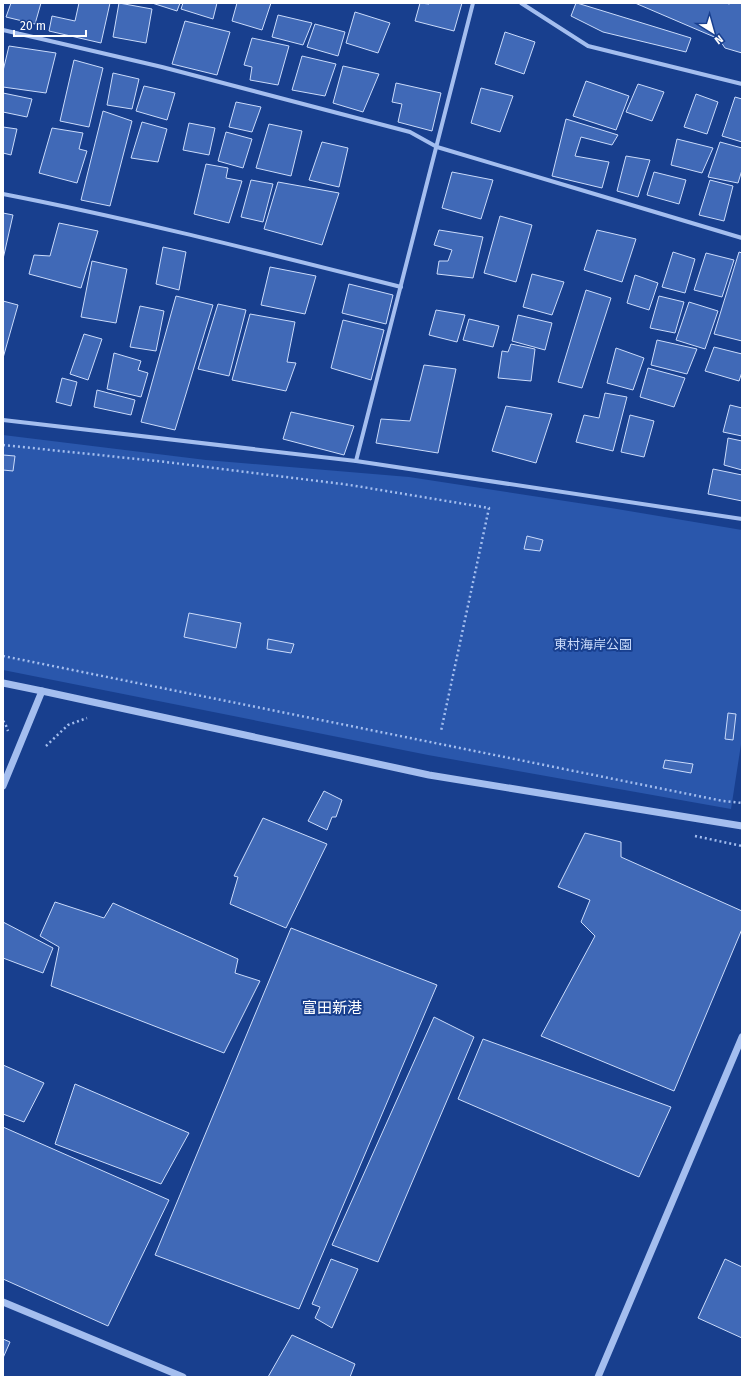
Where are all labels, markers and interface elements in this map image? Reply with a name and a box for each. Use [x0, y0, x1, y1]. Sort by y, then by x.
scale bar [14, 12, 86, 38]
north arrow [693, 12, 733, 52]
text: 20 m [20, 19, 46, 33]
text: N [712, 32, 726, 47]
park label: 東村海岸公園 [554, 637, 632, 652]
district label: 富田新港 [302, 999, 362, 1017]

